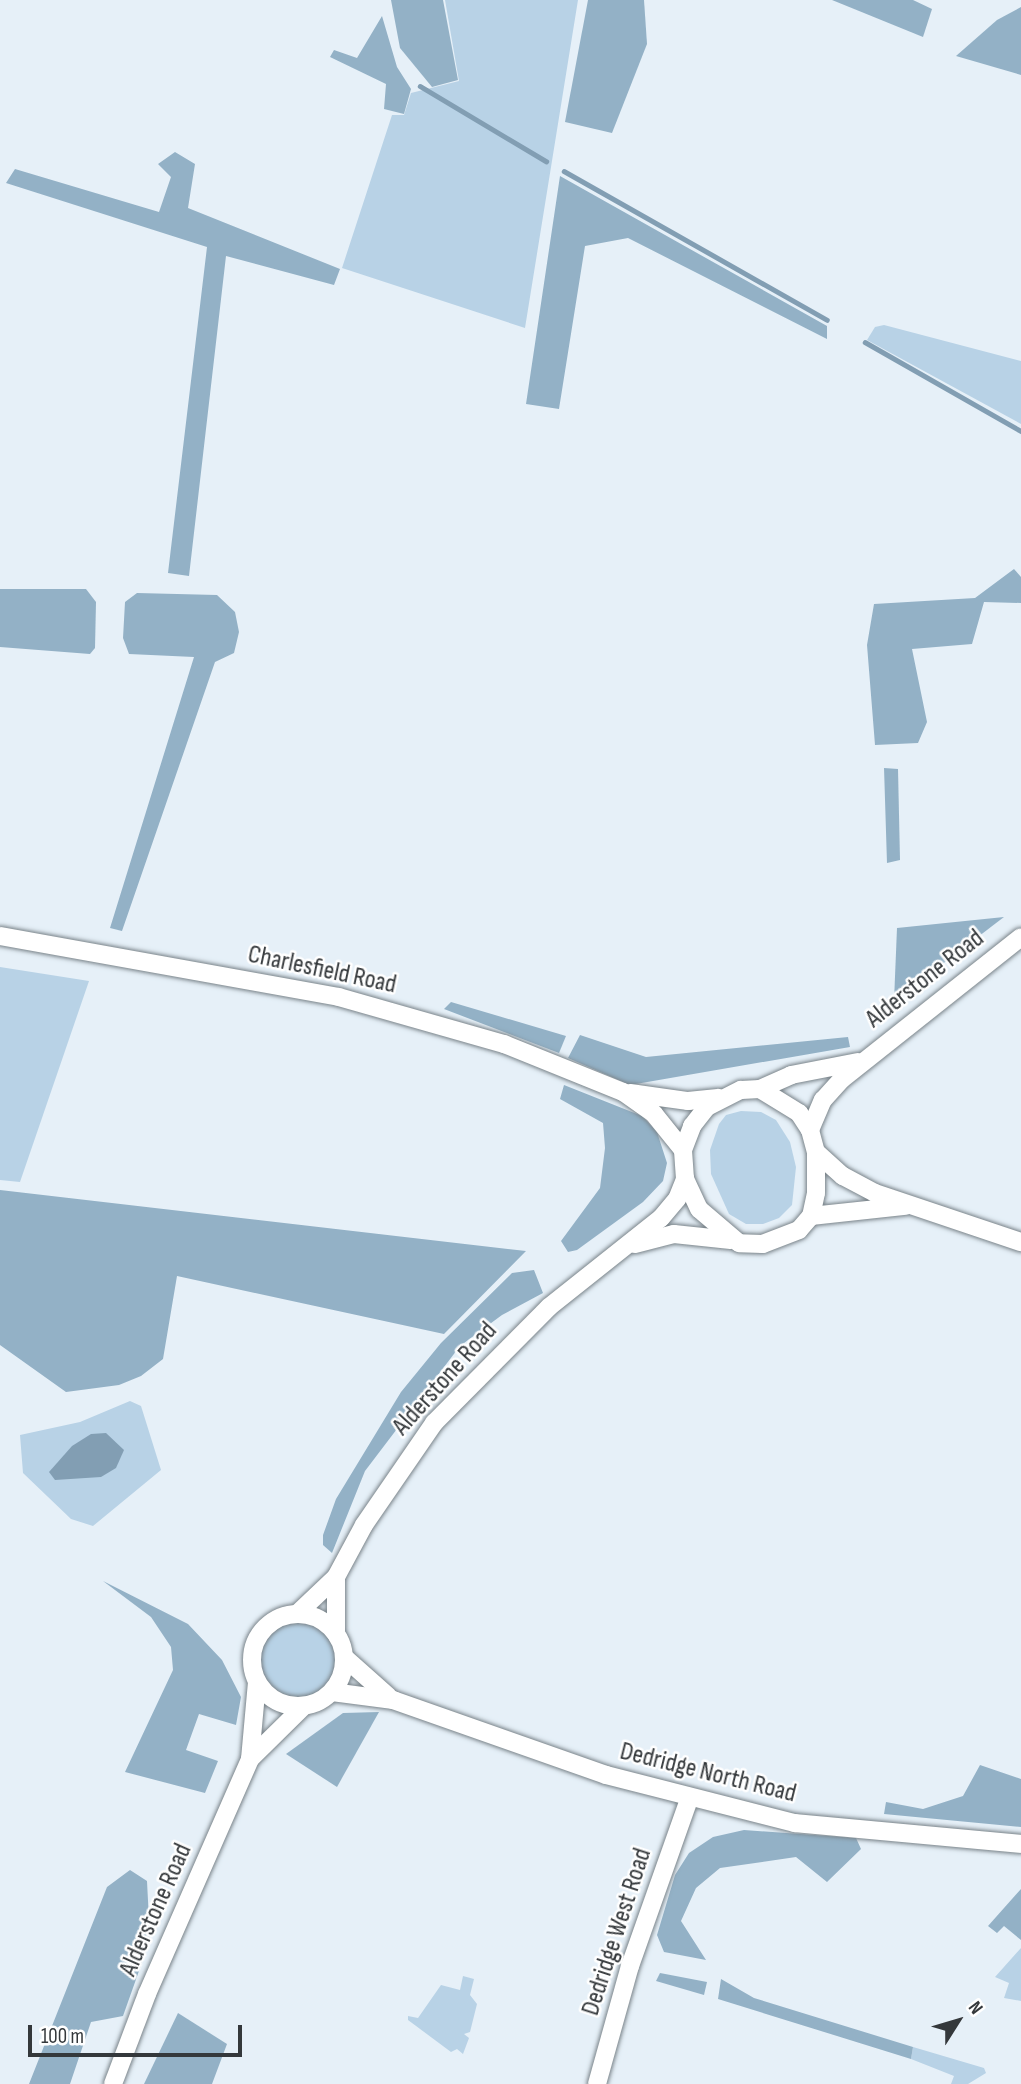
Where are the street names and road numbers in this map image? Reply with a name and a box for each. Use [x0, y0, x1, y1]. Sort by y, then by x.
street label: Alderstone Road [860, 923, 990, 1035]
street label: Charlesfield Road [245, 939, 399, 1001]
street label: Alderstone Road [386, 1316, 504, 1442]
street label: Dedridge North Road [617, 1736, 799, 1810]
street label: Alderstone Road [113, 1839, 199, 1981]
street label: Dedridge West Road [575, 1845, 659, 2019]

